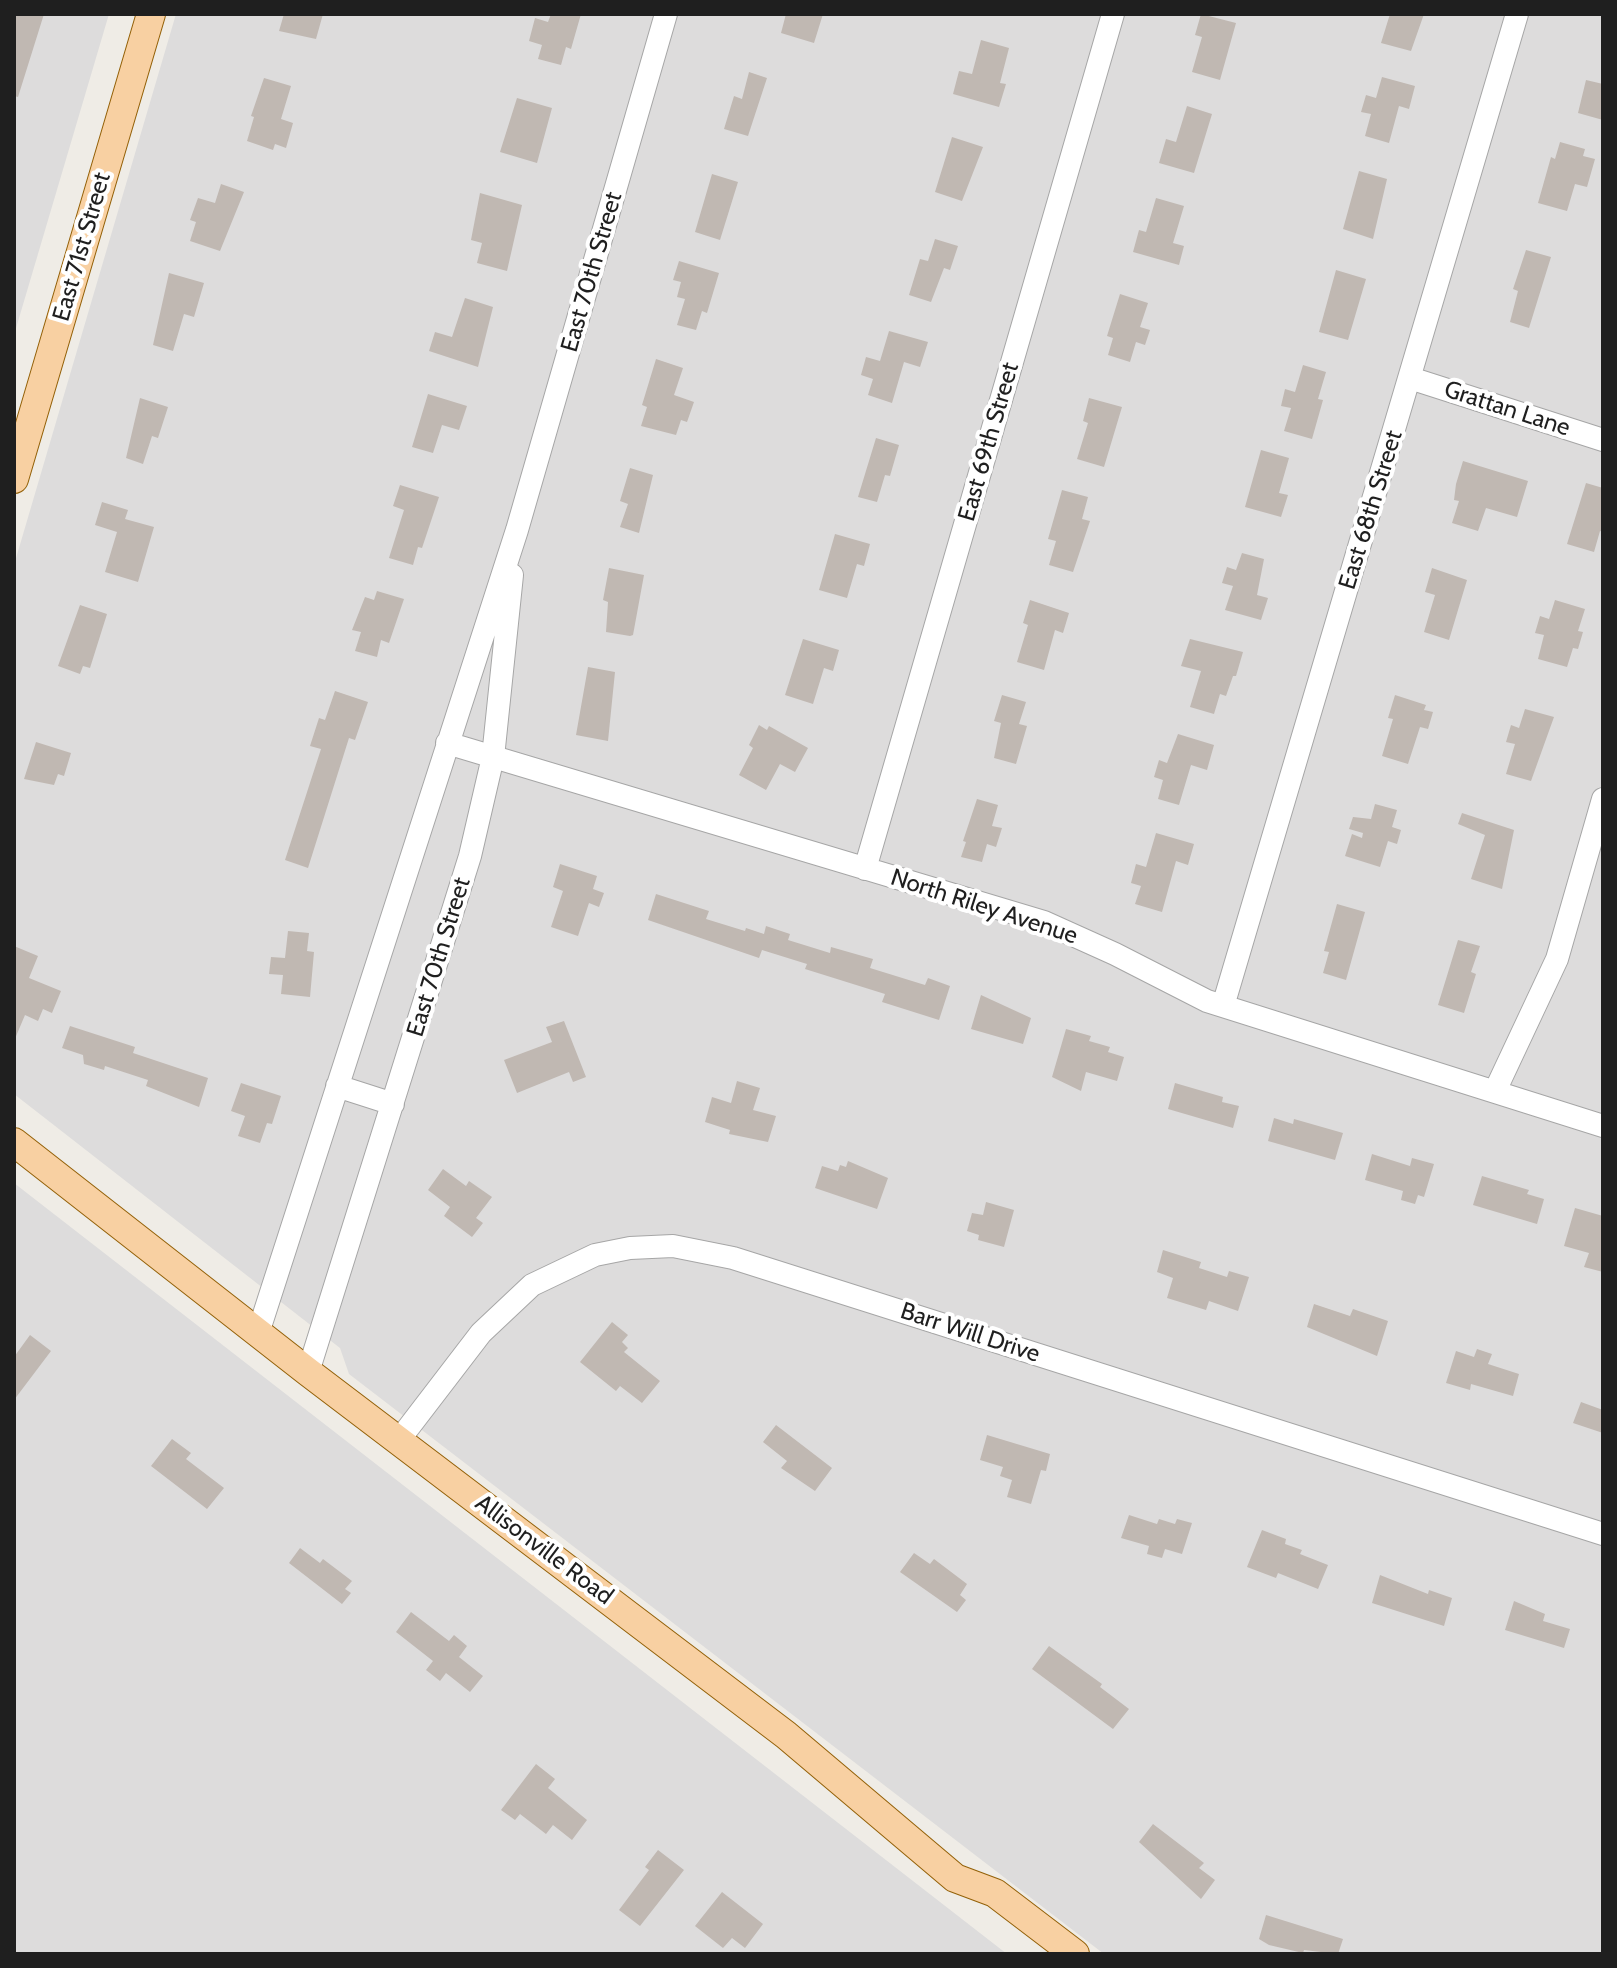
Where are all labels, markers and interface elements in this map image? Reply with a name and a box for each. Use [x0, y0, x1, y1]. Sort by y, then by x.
street label: East 71st Street [47, 169, 117, 325]
street label: East 70th Street [555, 189, 629, 355]
street label: East 69th Street [953, 359, 1025, 525]
street label: Grattan Lane [1441, 375, 1573, 443]
street label: East 68th Street [1333, 427, 1409, 593]
street label: North Riley Avenue [887, 863, 1081, 951]
street label: East 70th Street [401, 874, 477, 1040]
street label: Barr Will Drive [897, 1297, 1043, 1369]
street label: Allisonville Road [469, 1489, 619, 1611]

